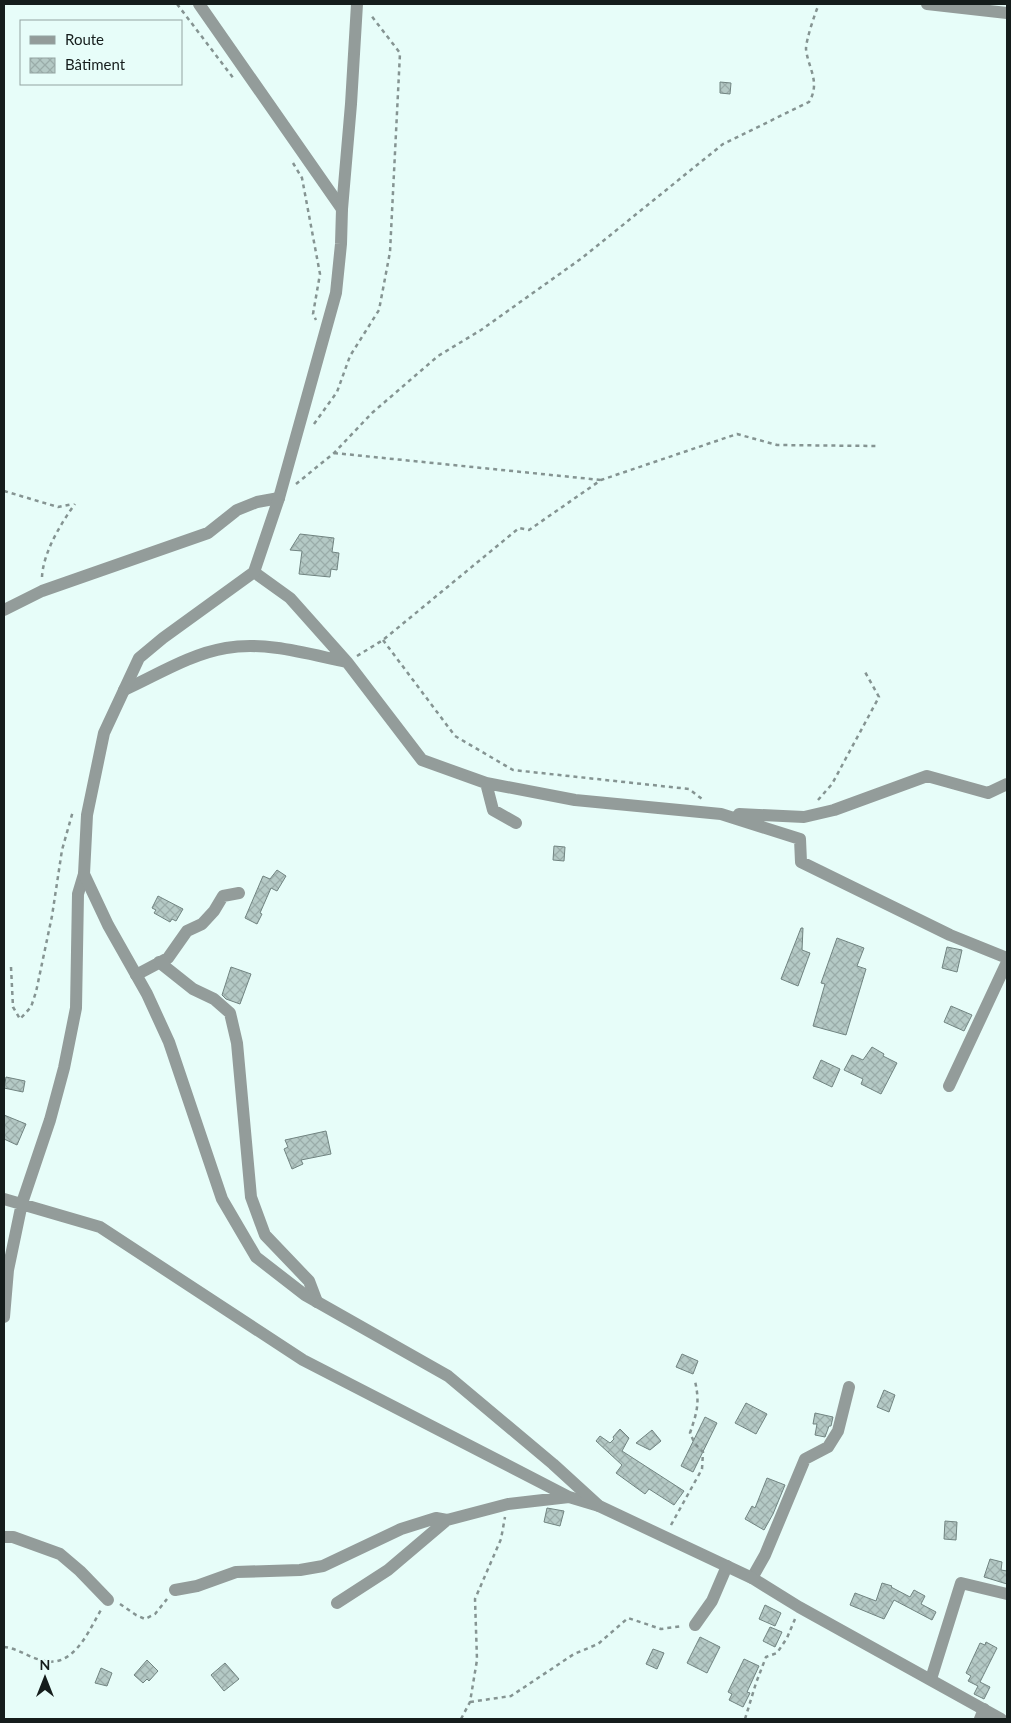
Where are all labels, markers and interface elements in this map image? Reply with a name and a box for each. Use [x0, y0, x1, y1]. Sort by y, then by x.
legend [20, 20, 182, 85]
text: Route [65, 30, 104, 48]
text: Bâtiment [65, 55, 126, 73]
north arrow [20, 1653, 70, 1703]
text: N [40, 1656, 50, 1673]

